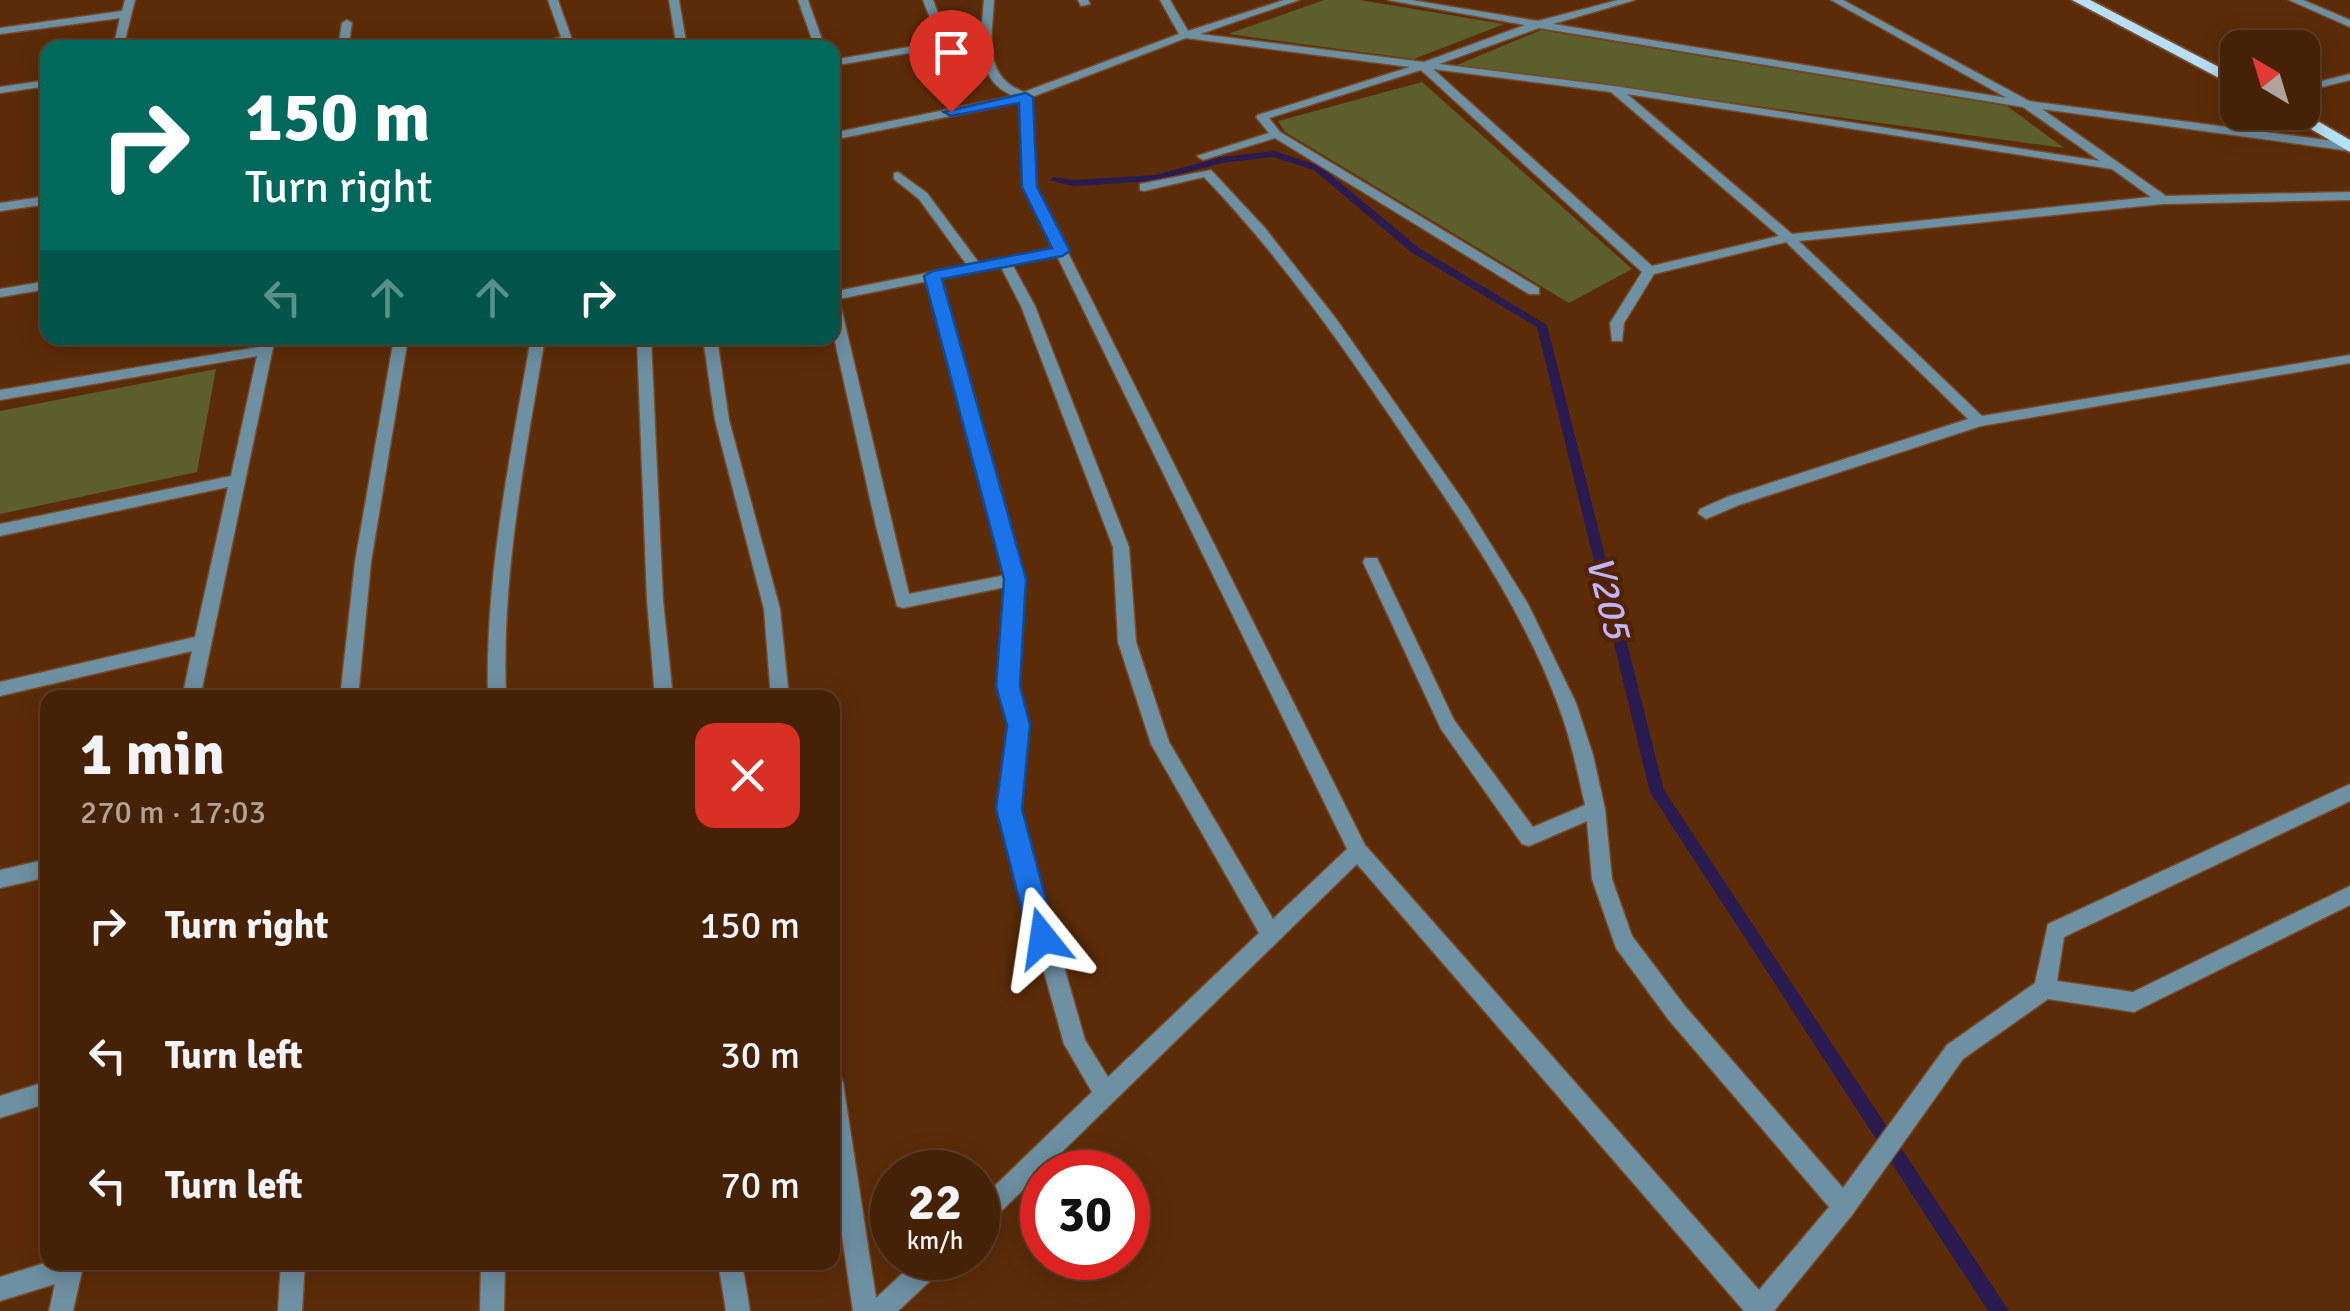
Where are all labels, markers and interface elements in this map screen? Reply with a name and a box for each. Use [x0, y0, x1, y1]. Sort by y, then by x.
pin [909, 10, 994, 113]
icon: arrive [924, 25, 979, 80]
north arrow [2220, 30, 2320, 130]
map controls [2220, 30, 2320, 130]
text: 150 m [245, 74, 430, 160]
icon: right [80, 80, 210, 210]
text: Turn right [245, 160, 433, 215]
icon: left [255, 270, 310, 325]
icon: ahead [360, 270, 415, 325]
icon: ahead [465, 270, 520, 325]
icon: right [570, 270, 625, 325]
water label: V205 [1576, 551, 1642, 646]
text: 1 min [80, 718, 225, 792]
button: close [695, 723, 800, 828]
text: 270 m · 17:03 [80, 793, 266, 832]
position arrow [991, 886, 1095, 990]
icon: right [80, 898, 135, 953]
text: Turn right [165, 902, 329, 949]
text: 150 m [700, 902, 800, 949]
icon: left [80, 1028, 135, 1083]
text: Turn left [165, 1032, 303, 1079]
text: 30 m [720, 1032, 800, 1079]
speed limit sign: 30 [1020, 1150, 1150, 1280]
icon: left [80, 1158, 135, 1213]
text: Turn left [165, 1162, 303, 1209]
text: 70 m [720, 1162, 800, 1209]
text: 22 [908, 1172, 962, 1234]
text: km/h [907, 1225, 963, 1256]

